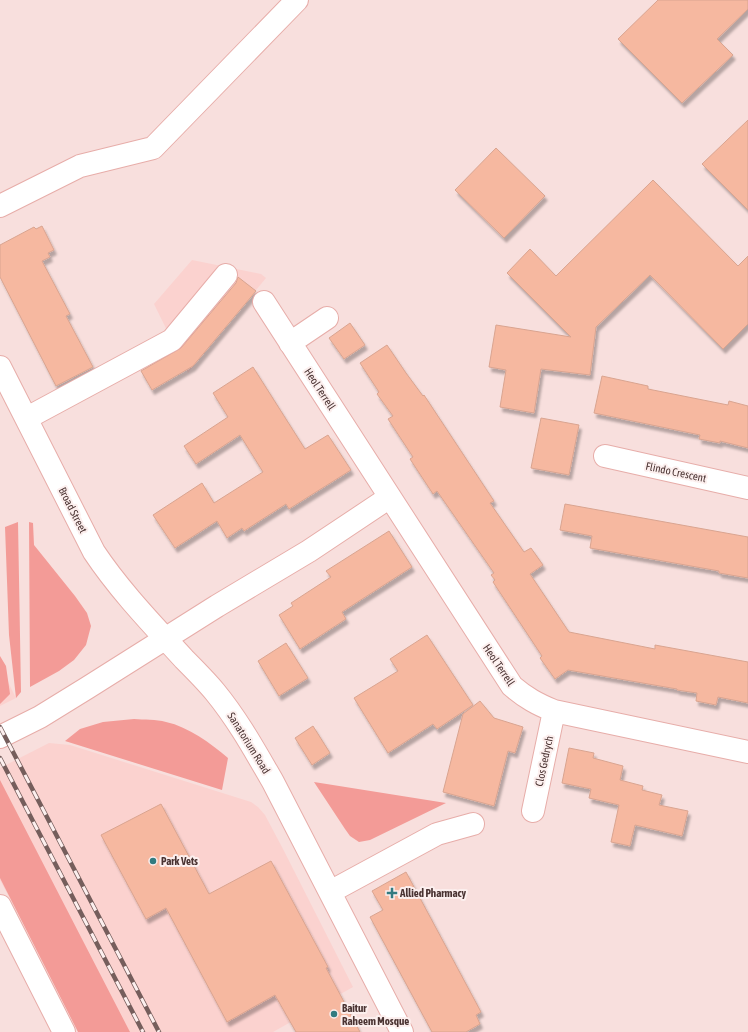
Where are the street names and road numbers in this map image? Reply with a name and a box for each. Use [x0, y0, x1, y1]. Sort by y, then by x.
street label: Heol Terrell [302, 366, 338, 412]
street label: Flindo Crescent [645, 460, 707, 484]
street label: Broad Street [56, 485, 90, 535]
street label: Heol Terrell [481, 642, 517, 688]
street label: Sanatorium Road [225, 710, 273, 776]
street label: Clos Gedrych [533, 735, 555, 787]

